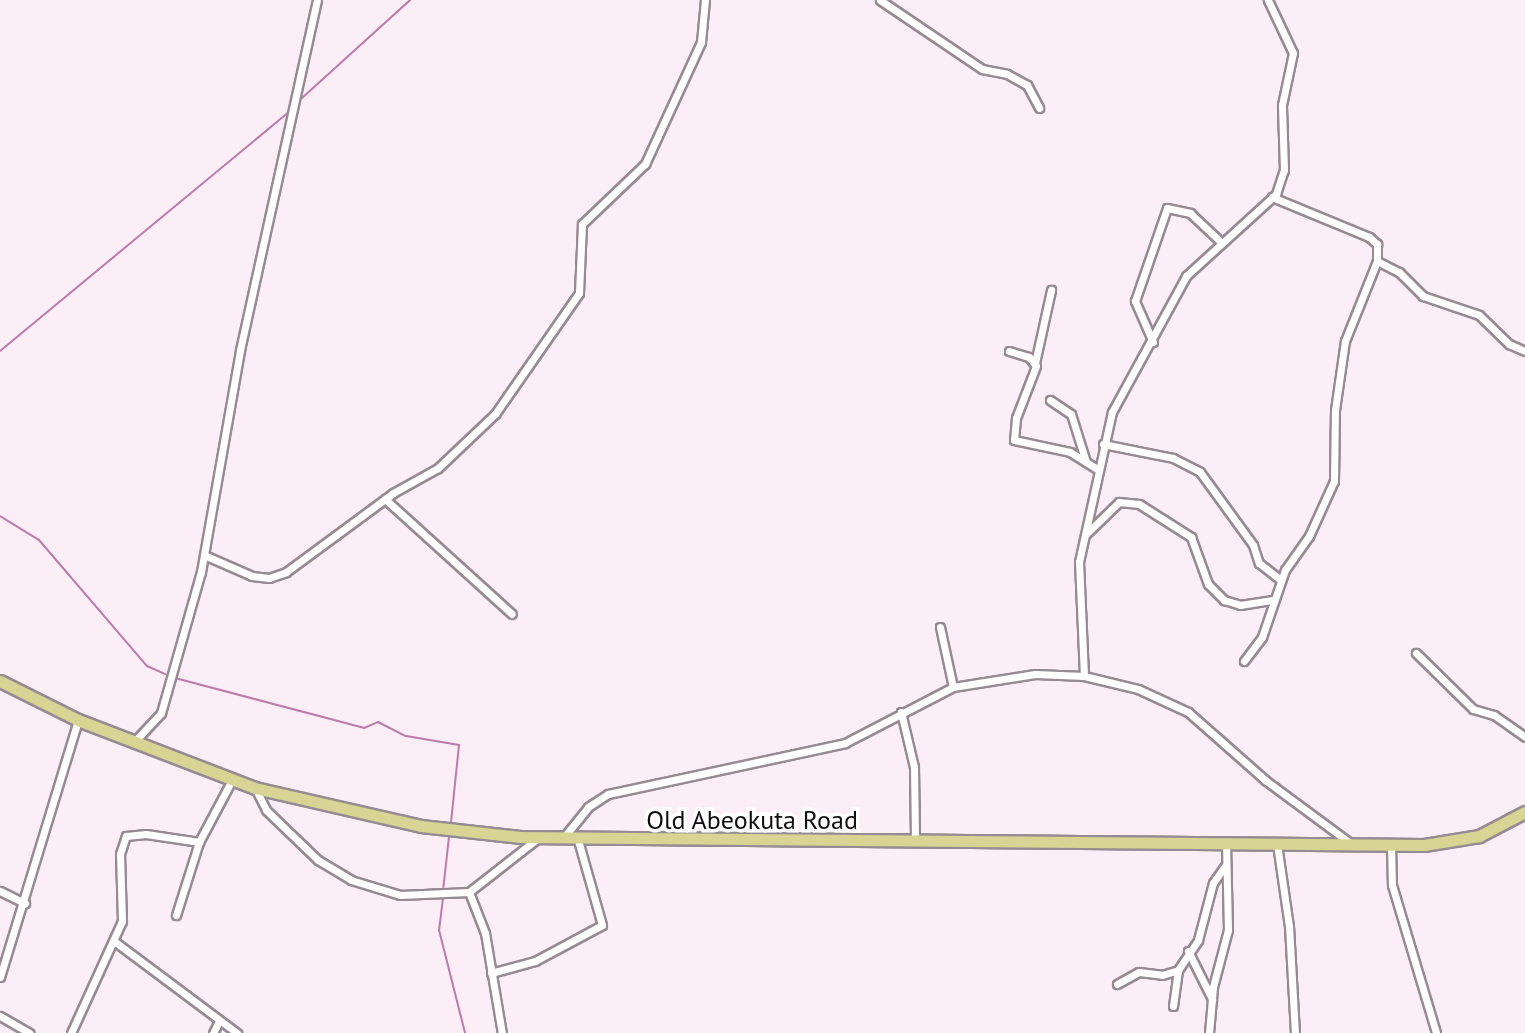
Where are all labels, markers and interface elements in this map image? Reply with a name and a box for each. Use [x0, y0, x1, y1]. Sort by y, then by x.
street label: Old Abeokuta Road [646, 804, 858, 836]

